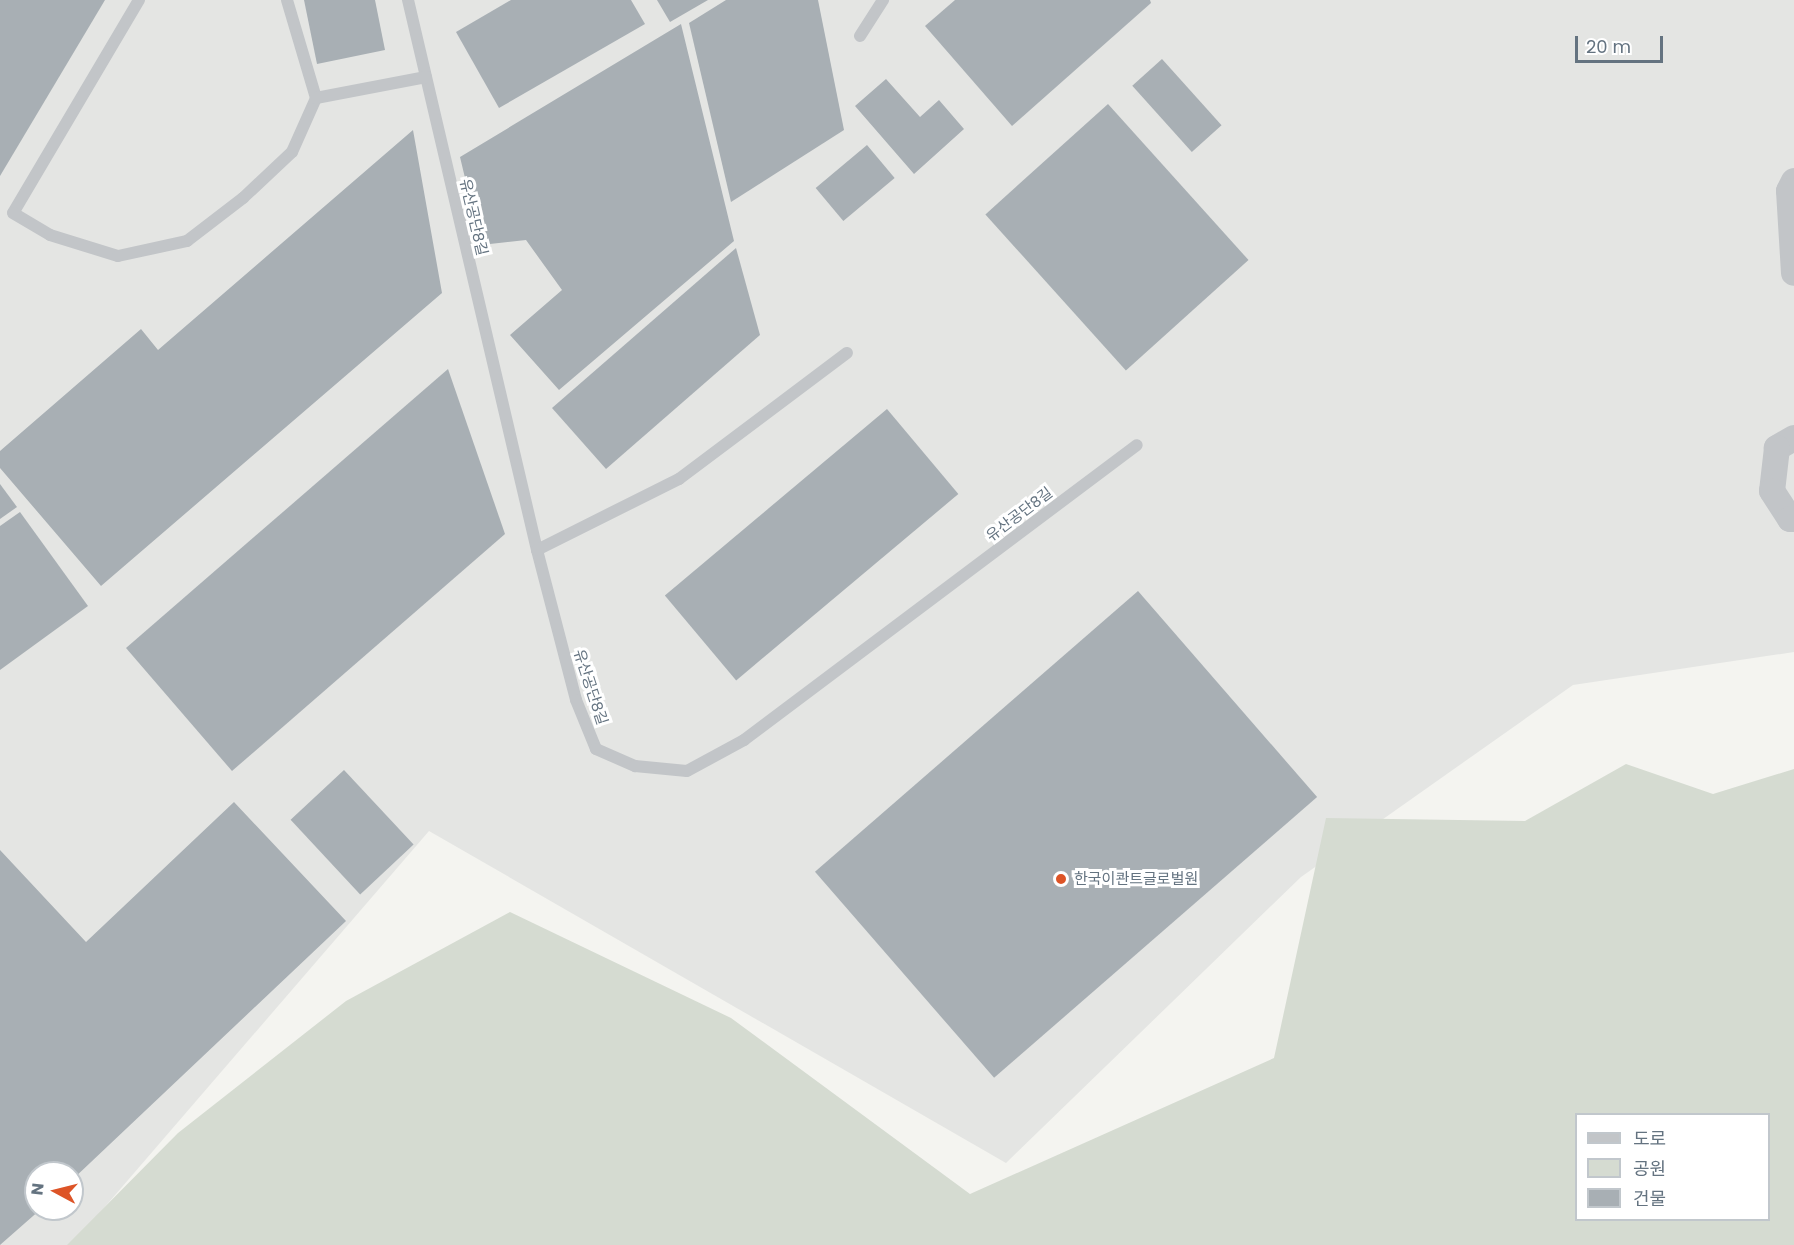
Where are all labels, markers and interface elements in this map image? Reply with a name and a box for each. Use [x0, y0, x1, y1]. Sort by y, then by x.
scale bar [1578, 24, 1666, 62]
text: 20 m [1586, 34, 1631, 59]
street label: 유산공단8길 [456, 177, 492, 257]
street label: 유산공단8길 [982, 483, 1056, 545]
street label: 유산공단8길 [570, 647, 612, 727]
marker: 한국이콴트글로벌원 [1052, 870, 1070, 888]
place label: 한국이콴트글로벌원 [1074, 870, 1198, 888]
legend [1575, 1113, 1770, 1221]
text: 도로 [1633, 1126, 1666, 1151]
text: 공원 [1633, 1156, 1666, 1181]
north arrow [24, 1161, 84, 1221]
text: N [25, 1182, 50, 1196]
text: 건물 [1633, 1186, 1666, 1211]

